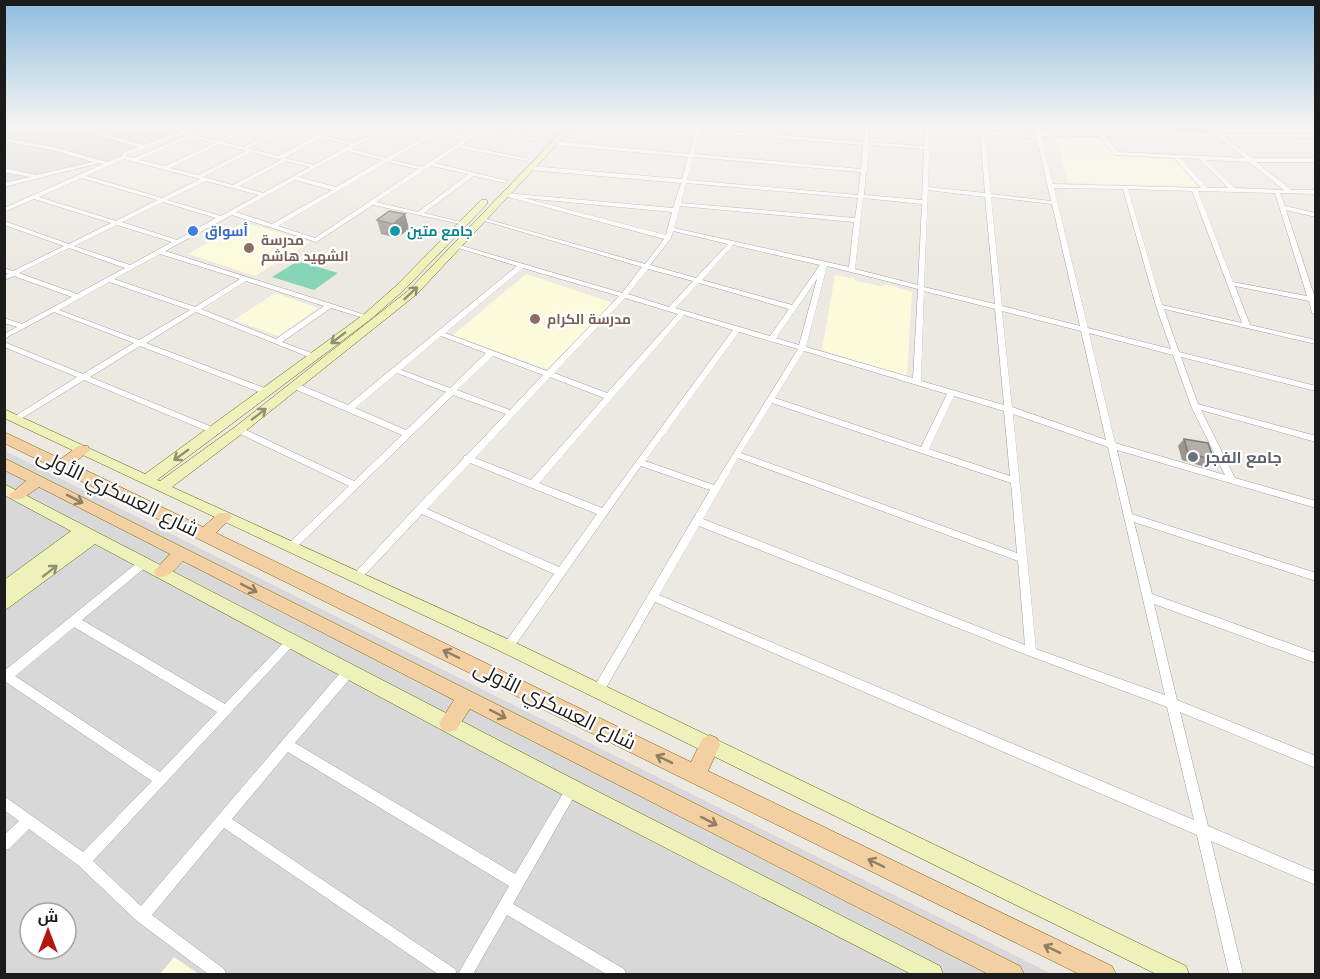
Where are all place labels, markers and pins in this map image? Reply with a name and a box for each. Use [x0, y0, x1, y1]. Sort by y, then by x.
place label: أسواق [205, 222, 248, 240]
place label: جامع متين [407, 223, 473, 241]
marker: أسواق [186, 224, 200, 238]
marker: جامع متين [388, 224, 402, 238]
place label: مدرسة الشهيد هاشم [261, 232, 349, 266]
marker: مدرسة الشهيد هاشم [242, 241, 256, 255]
place label: مدرسة الكرام [547, 311, 631, 329]
marker: مدرسة الكرام [528, 312, 542, 326]
place label: جامع الفجر [1204, 449, 1282, 468]
marker: جامع الفجر [1186, 450, 1200, 464]

